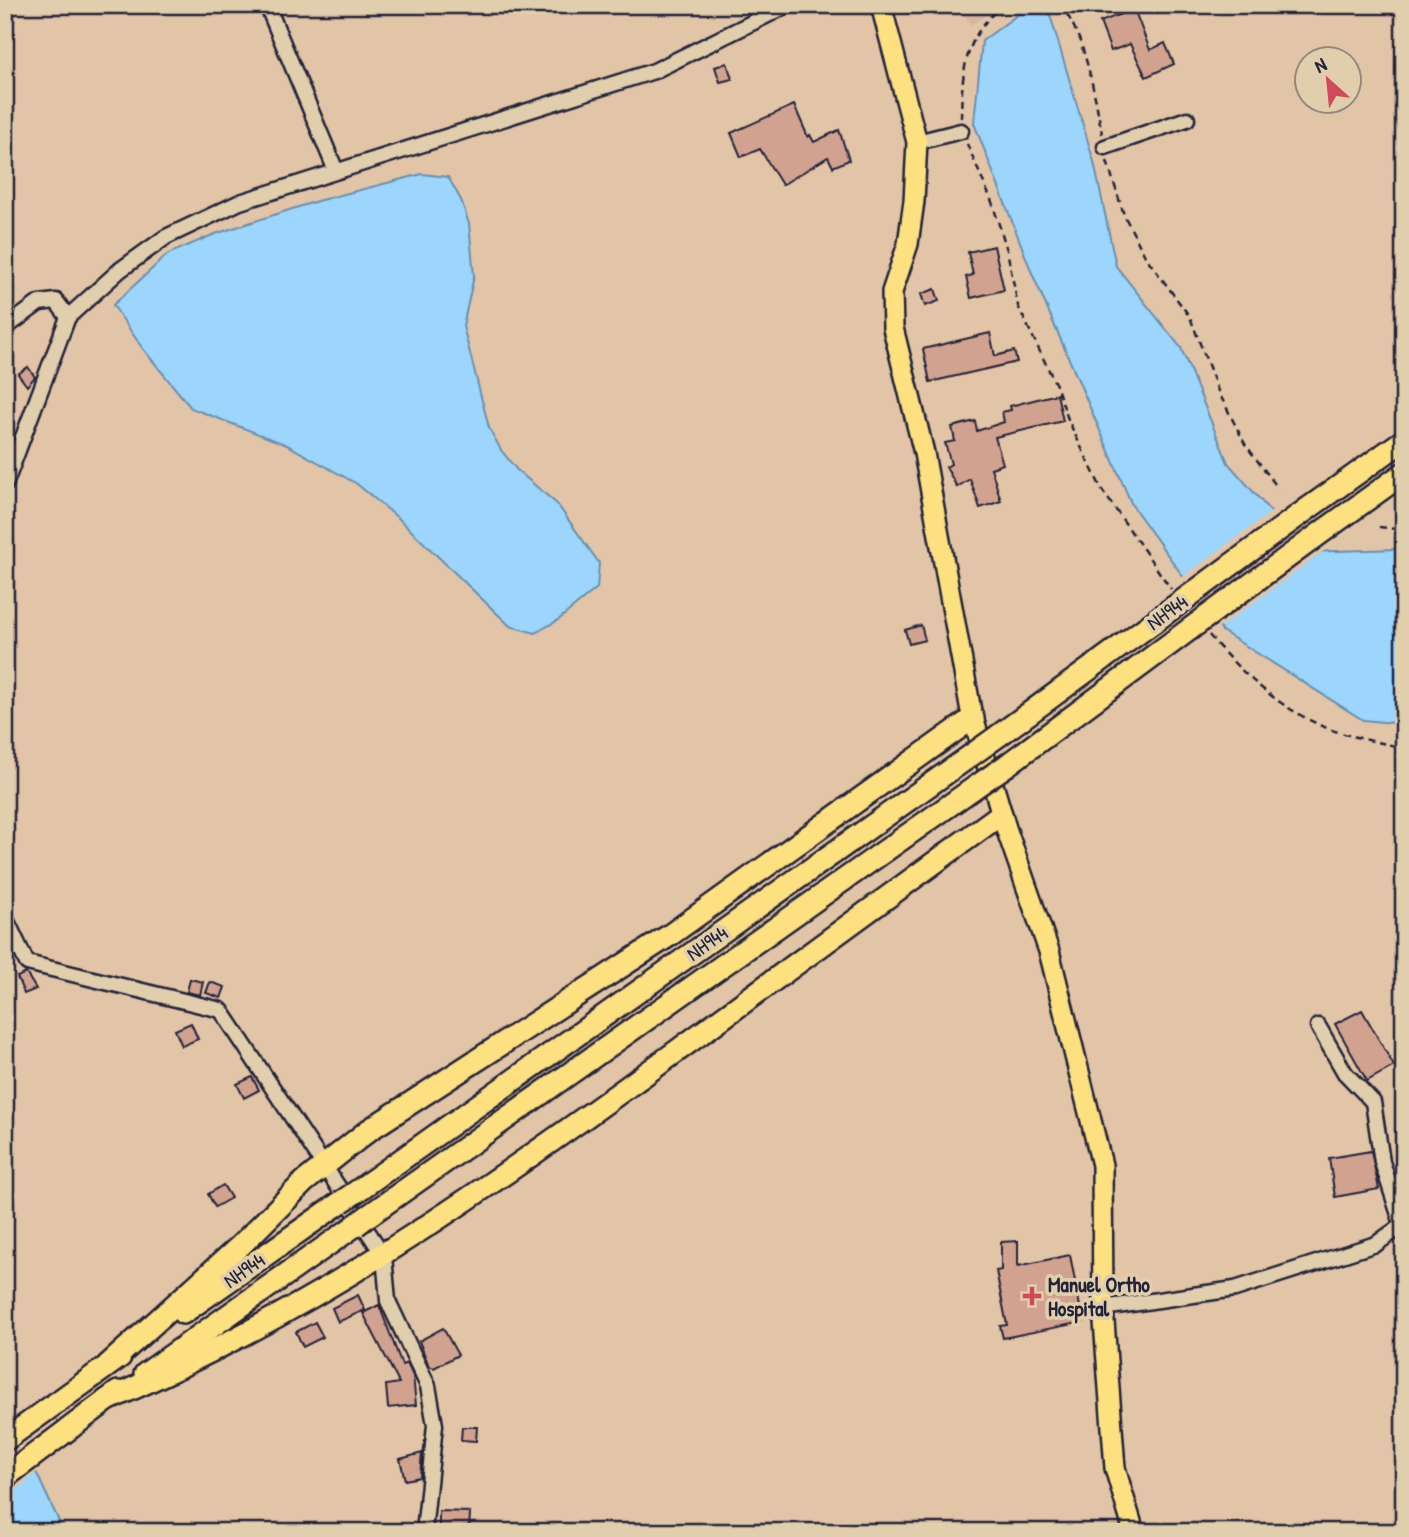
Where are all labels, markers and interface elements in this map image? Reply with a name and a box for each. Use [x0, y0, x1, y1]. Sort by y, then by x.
north arrow [1294, 46, 1364, 116]
text: N [1310, 51, 1331, 79]
street label: NH944 [1140, 587, 1194, 637]
street label: NH944 [680, 918, 734, 968]
street label: NH944 [217, 1245, 271, 1295]
place label: Manuel Ortho Hospital [1048, 1270, 1150, 1324]
marker: Manuel Ortho Hospital [1022, 1286, 1042, 1306]

